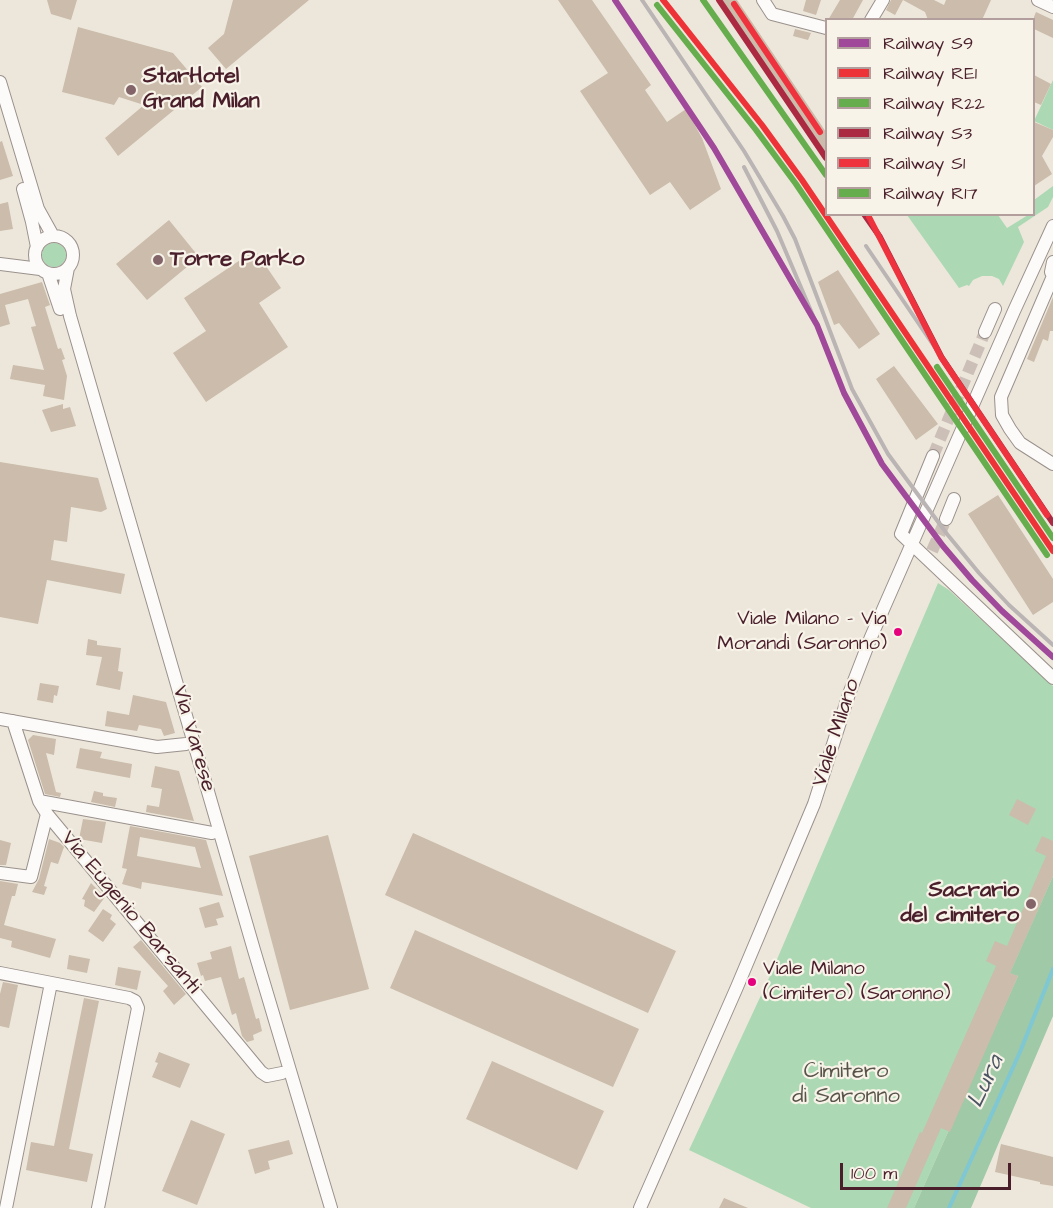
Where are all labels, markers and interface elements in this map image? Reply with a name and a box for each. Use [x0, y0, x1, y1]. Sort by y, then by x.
legend [825, 18, 1035, 216]
text: Railway S9 [883, 31, 973, 56]
text: Railway RE1 [883, 61, 977, 86]
place label: StarHotel Grand Milan [143, 64, 260, 116]
marker: StarHotel Grand Milan [124, 83, 138, 97]
text: Railway R22 [883, 91, 985, 116]
text: Railway S3 [883, 121, 972, 146]
text: Railway S1 [883, 151, 965, 176]
text: Railway R17 [883, 181, 978, 206]
place label: Torre Parko [170, 247, 304, 273]
marker: Torre Parko [151, 253, 165, 267]
place label: Viale Milano - Via Morandi (Saronno) [717, 608, 887, 655]
marker: Viale Milano - Via Morandi (Saronno) [892, 626, 904, 638]
street label: Viale Milano [807, 676, 867, 790]
street label: Via Varese [165, 683, 221, 795]
street label: Via Eugenio Barsanti [54, 826, 206, 1000]
place label: Sacrario del cimitero [901, 878, 1019, 930]
marker: Sacrario del cimitero [1024, 897, 1038, 911]
place label: Viale Milano (Cimitero) (Saronno) [763, 958, 951, 1005]
marker: Viale Milano (Cimitero) (Saronno) [746, 976, 758, 988]
water label: Lura [962, 1051, 1012, 1113]
park label: Cimitero di Saronno [792, 1059, 900, 1110]
scale bar [843, 1151, 1014, 1189]
text: 100 m [851, 1161, 897, 1186]

